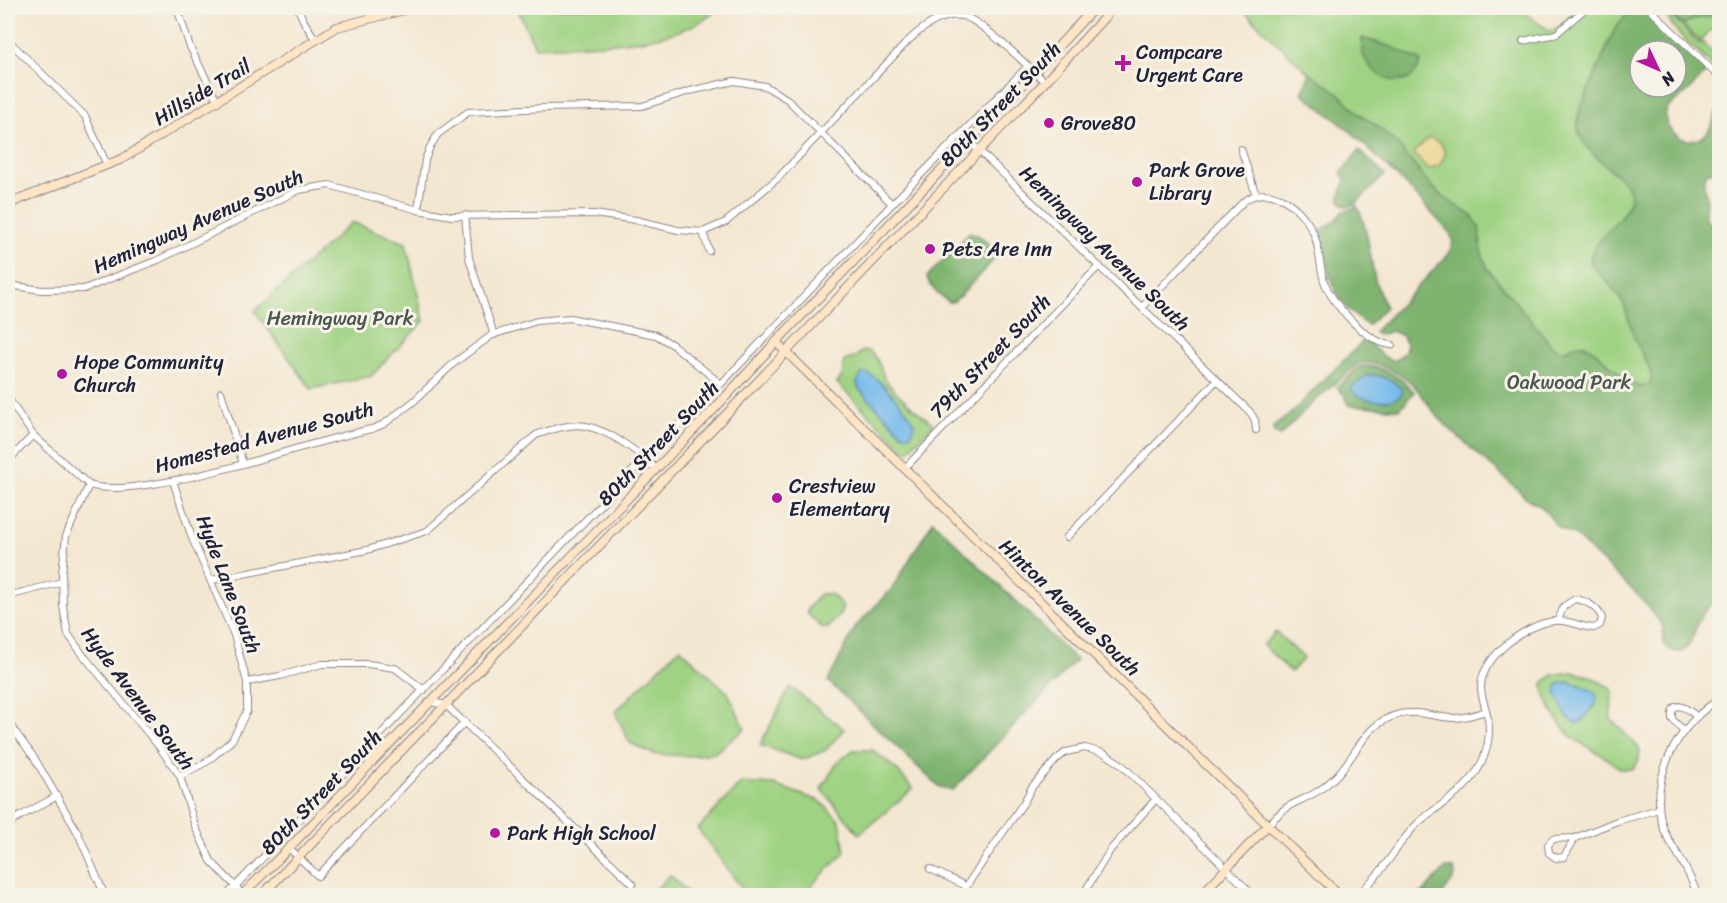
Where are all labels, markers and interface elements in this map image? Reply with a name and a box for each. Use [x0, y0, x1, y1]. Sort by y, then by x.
street label: 80th Street South [931, 33, 1070, 176]
place label: Compcare Urgent Care [1136, 35, 1243, 93]
north arrow [1628, 39, 1688, 99]
street label: Hillside Trail [147, 49, 258, 135]
marker: Compcare Urgent Care [1114, 54, 1132, 72]
text: N [1654, 64, 1683, 94]
place label: Grove80 [1061, 106, 1136, 141]
marker: Grove80 [1042, 116, 1056, 130]
place label: Park Grove Library [1149, 153, 1245, 211]
street label: Hemingway Avenue South [1011, 157, 1199, 340]
street label: Hemingway Avenue South [87, 159, 309, 284]
marker: Park Grove Library [1130, 175, 1144, 189]
place label: Pets Are Inn [942, 232, 1052, 267]
marker: Pets Are Inn [923, 242, 937, 256]
street label: 79th Street South [921, 286, 1060, 427]
park label: Hemingway Park [267, 301, 414, 336]
place label: Hope Community Church [74, 345, 224, 403]
park label: Oakwood Park [1507, 365, 1631, 400]
marker: Hope Community Church [55, 367, 69, 381]
street label: 80th Street South [589, 372, 728, 515]
street label: Homestead Avenue South [151, 391, 377, 484]
place label: Crestview Elementary [789, 469, 891, 527]
marker: Crestview Elementary [770, 491, 784, 505]
street label: Hyde Lane South [186, 510, 271, 659]
street label: Hinton Avenue South [990, 530, 1149, 685]
street label: Hyde Avenue South [72, 619, 204, 778]
street label: 80th Street South [252, 721, 391, 864]
place label: Park High School [507, 816, 657, 851]
marker: Park High School [488, 826, 502, 840]

